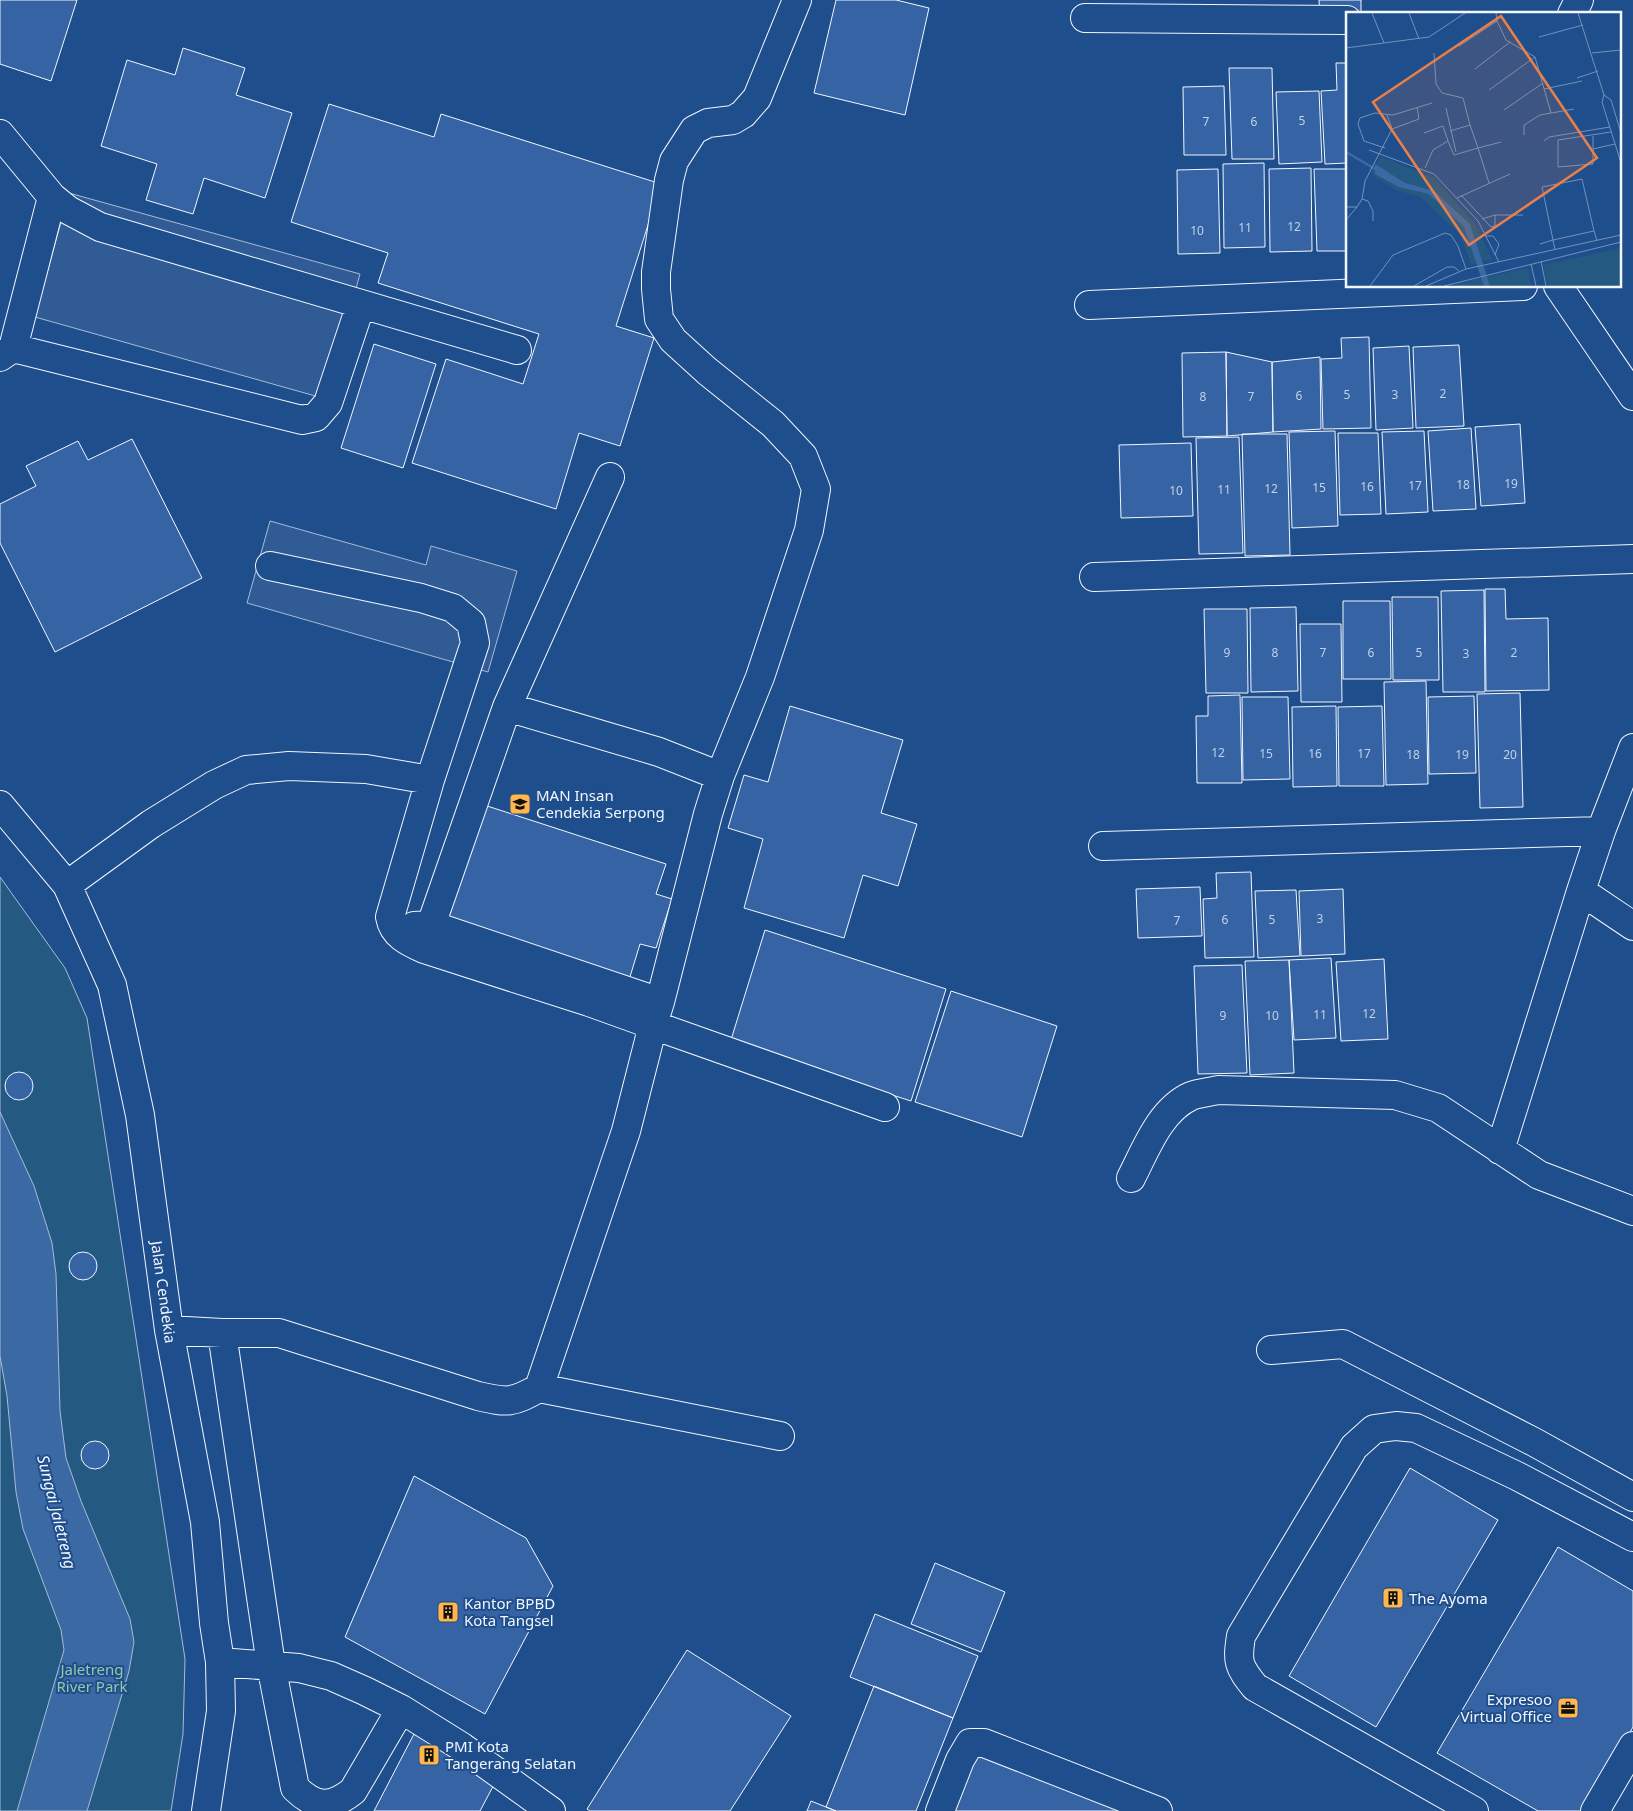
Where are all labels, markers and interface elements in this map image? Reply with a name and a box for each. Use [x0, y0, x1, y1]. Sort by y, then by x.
inset map [1346, 12, 1620, 288]
house number: 5 [1299, 112, 1306, 129]
house number: 7 [1203, 113, 1210, 130]
house number: 6 [1251, 113, 1258, 130]
house number: 12 [1287, 218, 1301, 235]
house number: 11 [1238, 219, 1252, 236]
house number: 10 [1190, 222, 1204, 239]
house number: 2 [1440, 385, 1447, 402]
house number: 5 [1344, 386, 1351, 403]
house number: 3 [1392, 386, 1399, 403]
house number: 6 [1296, 387, 1303, 404]
house number: 8 [1200, 388, 1207, 405]
house number: 7 [1248, 388, 1255, 405]
house number: 19 [1504, 475, 1518, 492]
house number: 18 [1456, 476, 1470, 493]
house number: 17 [1408, 477, 1422, 494]
house number: 16 [1360, 478, 1374, 495]
house number: 15 [1312, 479, 1326, 496]
house number: 12 [1264, 480, 1278, 497]
house number: 11 [1217, 481, 1231, 498]
house number: 10 [1169, 482, 1183, 499]
house number: 9 [1224, 644, 1231, 661]
house number: 8 [1272, 644, 1279, 661]
house number: 7 [1320, 644, 1327, 661]
house number: 6 [1368, 644, 1375, 661]
house number: 5 [1416, 644, 1423, 661]
house number: 2 [1511, 644, 1518, 661]
house number: 3 [1463, 645, 1470, 662]
house number: 12 [1211, 744, 1225, 761]
house number: 15 [1259, 745, 1273, 762]
house number: 16 [1308, 745, 1322, 762]
house number: 17 [1357, 745, 1371, 762]
house number: 18 [1406, 746, 1420, 763]
house number: 19 [1455, 746, 1469, 763]
house number: 20 [1503, 746, 1517, 763]
place label: MAN Insan Cendekia Serpong [536, 785, 665, 822]
school or university icon: MAN Insan Cendekia Serpong [508, 792, 532, 816]
house number: 3 [1317, 910, 1324, 927]
house number: 6 [1222, 911, 1229, 928]
house number: 5 [1269, 911, 1276, 928]
house number: 7 [1174, 912, 1181, 929]
house number: 12 [1362, 1005, 1376, 1022]
house number: 11 [1313, 1006, 1327, 1023]
house number: 9 [1220, 1007, 1227, 1024]
house number: 10 [1265, 1007, 1279, 1024]
street label: Jalan Cendekia [147, 1238, 181, 1344]
water label: Sungai Jaletreng [32, 1453, 82, 1571]
building icon: The Ayoma [1381, 1586, 1405, 1610]
place label: The Ayoma [1409, 1588, 1488, 1608]
place label: Kantor BPBD Kota Tangsel [464, 1593, 555, 1630]
building icon: Kantor BPBD Kota Tangsel [436, 1600, 460, 1624]
park label: Jaletreng River Park [56, 1659, 128, 1696]
place label: Expresoo Virtual Office [1460, 1689, 1552, 1726]
office icon: Expresoo Virtual Office [1556, 1696, 1580, 1720]
place label: PMI Kota Tangerang Selatan [445, 1736, 576, 1773]
building icon: PMI Kota Tangerang Selatan [417, 1743, 441, 1767]

